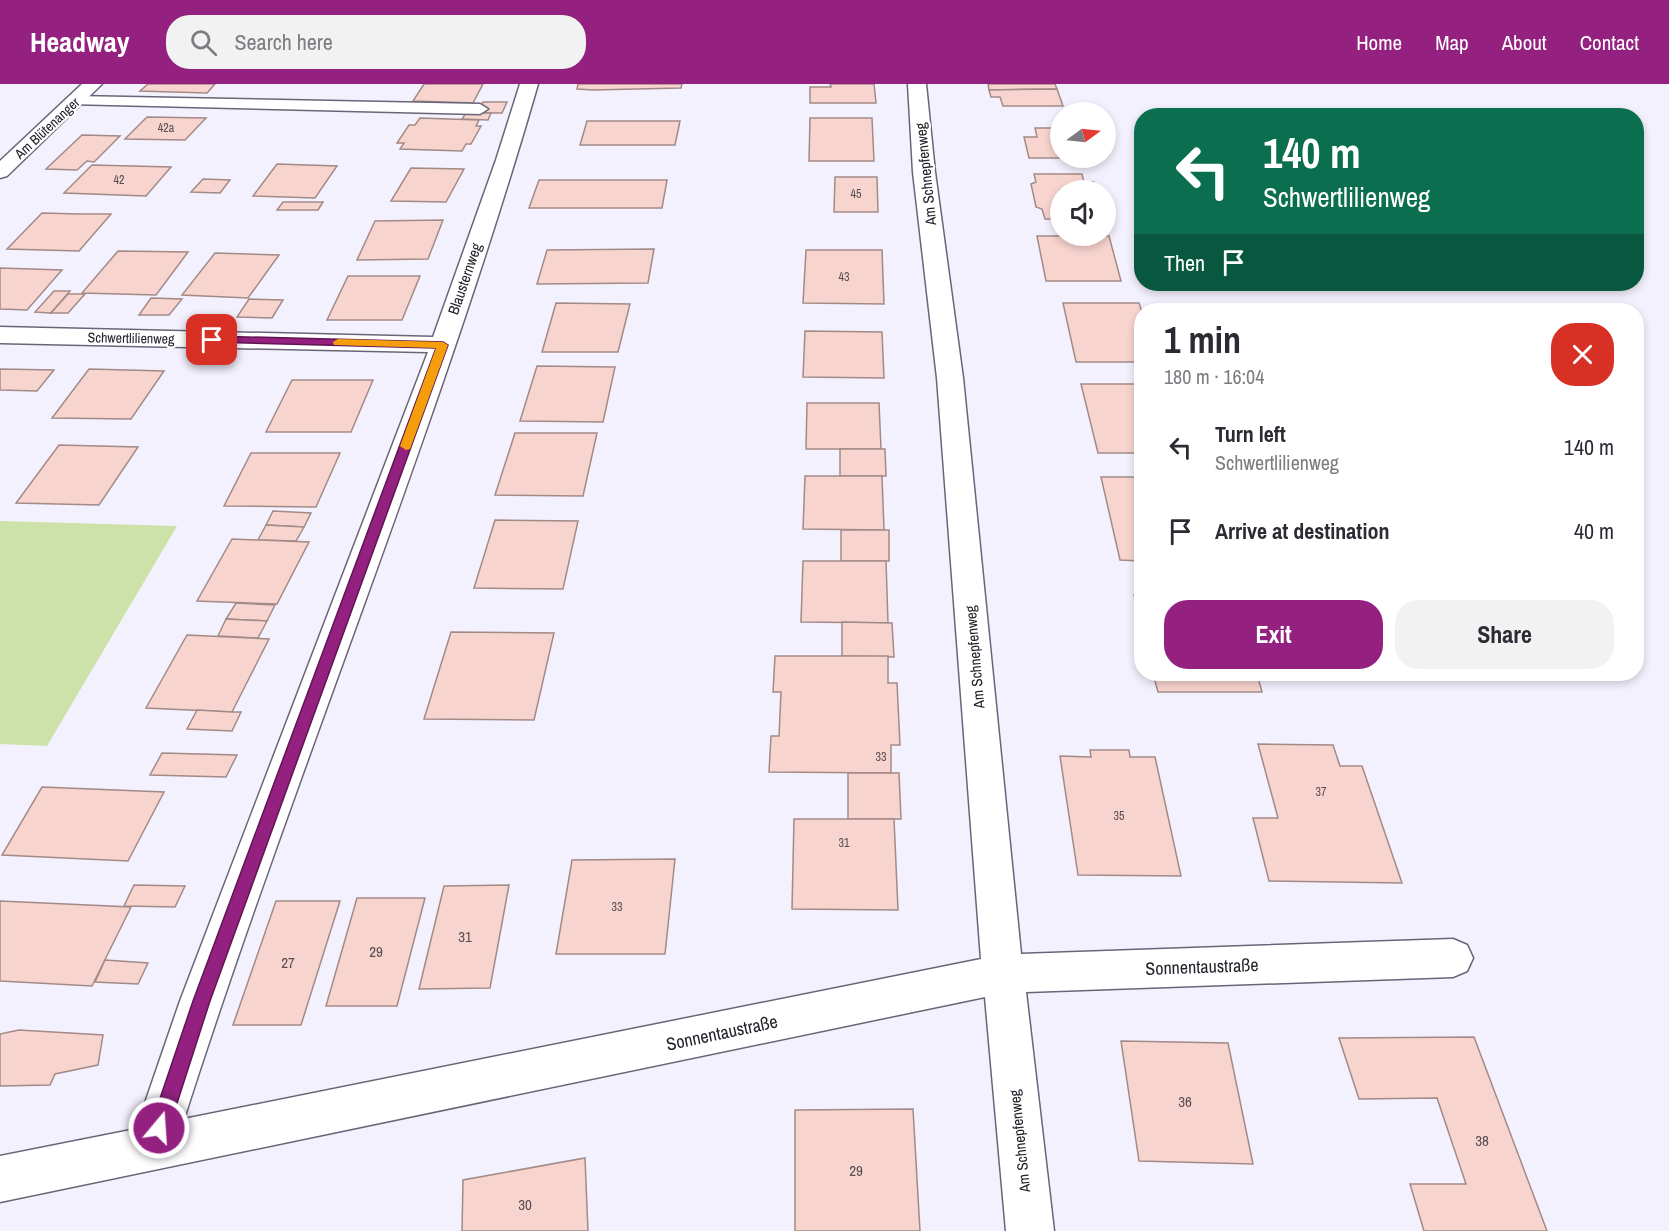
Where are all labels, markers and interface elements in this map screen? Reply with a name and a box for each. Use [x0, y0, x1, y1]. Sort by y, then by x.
search box [166, 15, 586, 69]
text: Headway [30, 23, 130, 61]
icon: search [187, 26, 220, 59]
text: Search here [235, 27, 333, 57]
text: Home [1356, 28, 1402, 57]
text: Map [1435, 28, 1469, 57]
text: About [1502, 28, 1547, 57]
text: Contact [1580, 28, 1639, 57]
street label: Am Blütenanger [10, 93, 83, 163]
north arrow [1050, 102, 1116, 168]
map controls [1050, 102, 1116, 246]
house number: 42a [158, 120, 175, 136]
street label: Am Schnepfenweg [910, 121, 941, 227]
text: 140 m [1263, 125, 1361, 181]
icon: left [1164, 132, 1242, 210]
house number: 42 [114, 172, 124, 188]
text: Schwertlilienweg [1263, 179, 1430, 215]
button: sound [1050, 180, 1116, 246]
house number: 45 [851, 186, 862, 202]
street label: Blausternweg [442, 240, 487, 317]
icon: arrive [1217, 246, 1250, 279]
text: Then [1164, 248, 1205, 278]
house number: 43 [839, 269, 849, 285]
pin [186, 314, 237, 365]
text: 1 min [1164, 316, 1241, 364]
icon: arrive [195, 323, 228, 356]
button: close [1551, 323, 1614, 386]
street label: Schwertlilienweg [87, 328, 175, 348]
text: 180 m · 16:04 [1164, 363, 1264, 390]
text: Turn left [1215, 419, 1286, 449]
icon: left [1164, 431, 1197, 464]
text: 140 m [1564, 432, 1614, 462]
text: Schwertlilienweg [1215, 449, 1339, 476]
icon: arrive [1164, 515, 1197, 548]
text: Arrive at destination [1215, 516, 1389, 546]
text: 40 m [1574, 516, 1614, 546]
button: Exit [1164, 600, 1383, 669]
button: Share [1395, 600, 1614, 669]
street label: Am Schnepfenweg [960, 605, 990, 710]
house number: 33 [876, 749, 886, 765]
house number: 37 [1316, 784, 1327, 800]
house number: 35 [1114, 808, 1125, 824]
house number: 31 [839, 835, 850, 851]
house number: 33 [612, 899, 622, 915]
house number: 31 [458, 926, 472, 947]
house number: 29 [369, 941, 383, 962]
house number: 27 [281, 952, 295, 973]
street label: Sonnentaustraße [1145, 952, 1259, 981]
street label: Sonnentaustraße [664, 1009, 780, 1057]
street label: Am Schnepfenweg [1004, 1088, 1035, 1194]
house number: 36 [1178, 1091, 1192, 1112]
position arrow [127, 1096, 191, 1160]
house number: 38 [1475, 1130, 1489, 1151]
house number: 29 [849, 1160, 863, 1181]
house number: 30 [518, 1194, 532, 1215]

